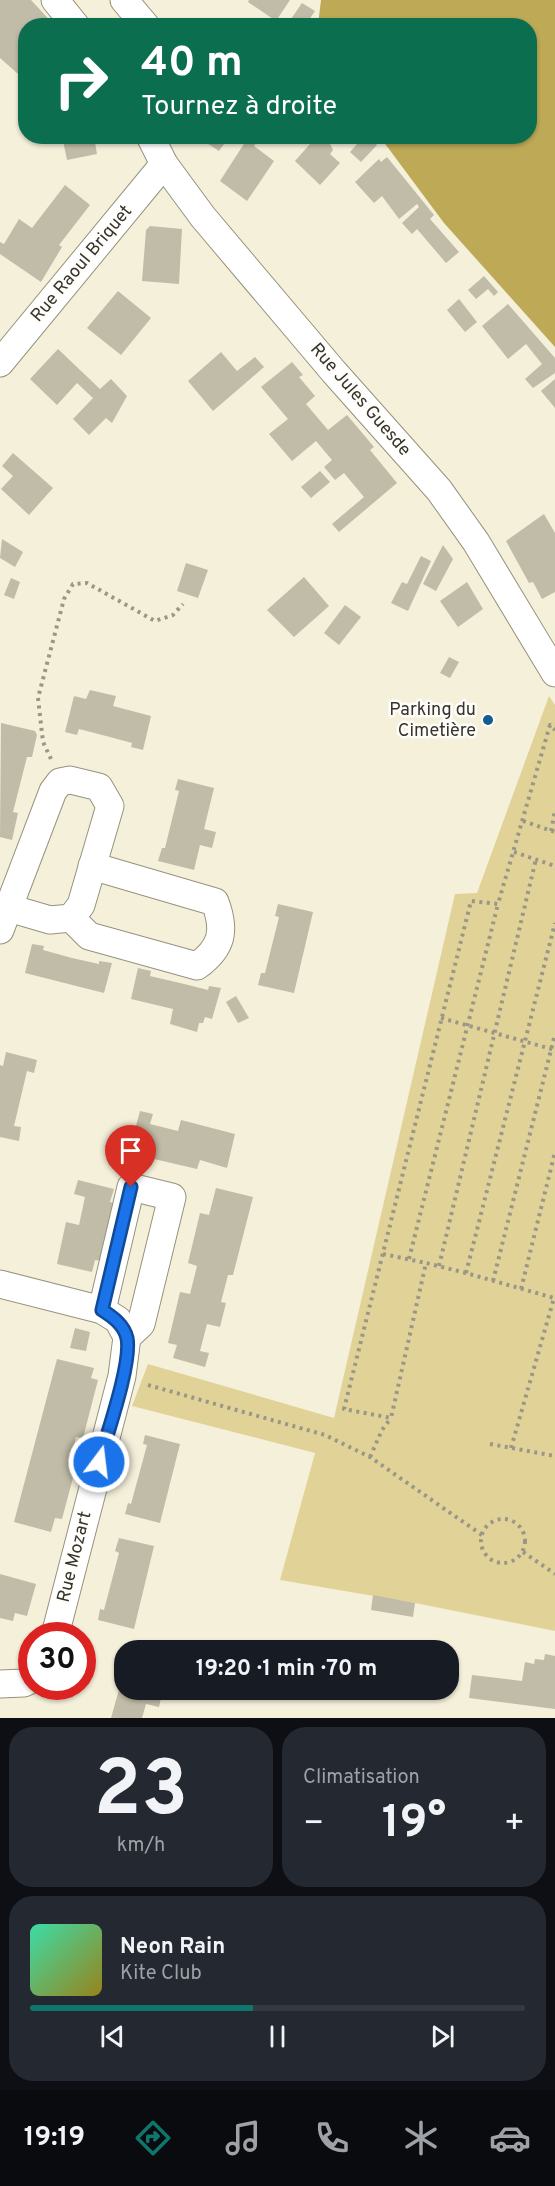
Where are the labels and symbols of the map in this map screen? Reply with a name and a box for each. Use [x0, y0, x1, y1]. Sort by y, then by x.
street label: Rue Raoul Briquet [26, 201, 138, 327]
street label: Rue Jules Guesde [305, 339, 415, 461]
place label: Parking du Cimetière [389, 699, 476, 743]
marker: Parking du Cimetière [481, 713, 495, 727]
pin [105, 1125, 156, 1187]
position arrow [67, 1430, 131, 1494]
street label: Rue Mozart [53, 1509, 97, 1605]
speed limit sign: 30 [18, 1622, 96, 1700]

